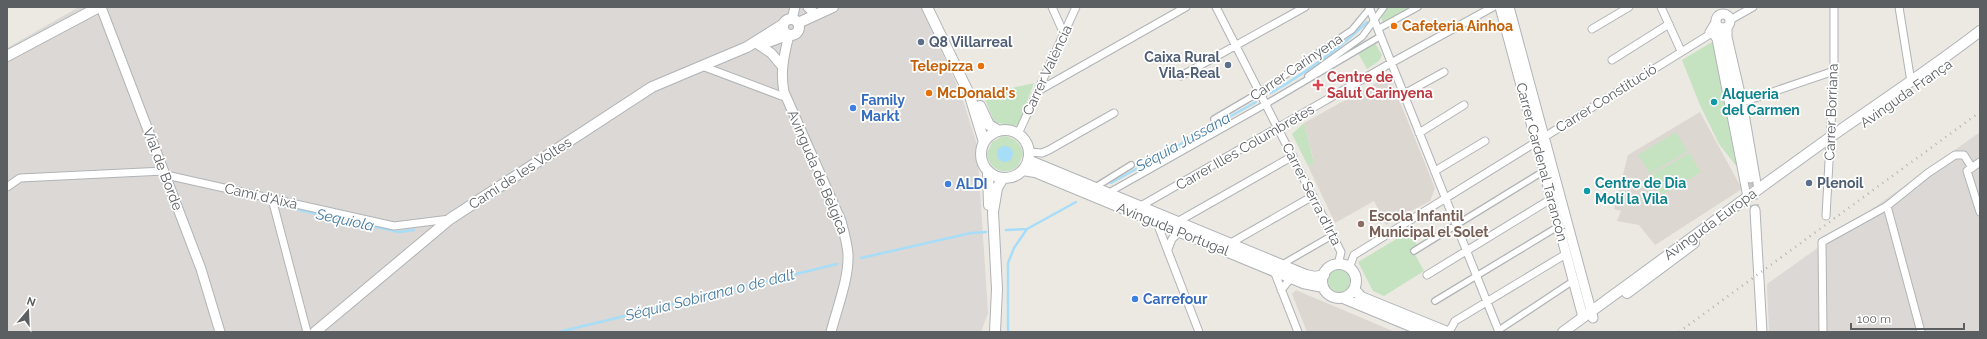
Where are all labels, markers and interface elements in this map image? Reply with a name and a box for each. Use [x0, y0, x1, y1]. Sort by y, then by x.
place label: Cafeteria Ainhoa [1402, 18, 1513, 34]
marker: Cafeteria Ainhoa [1389, 21, 1399, 31]
street label: Carrer València [1019, 22, 1075, 118]
street label: Carrer Carinyena [1247, 30, 1345, 104]
place label: Q8 Villarreal [929, 34, 1013, 50]
marker: Q8 Villarreal [916, 37, 926, 47]
place label: Caixa Rural Vila-Real [1144, 49, 1221, 81]
street label: Avinguda França [1857, 55, 1955, 131]
place label: Telepizza [910, 58, 973, 74]
marker: Caixa Rural Vila-Real [1223, 60, 1233, 70]
marker: Telepizza [976, 61, 986, 71]
street label: Carrer Constitució [1553, 61, 1659, 135]
street label: Carrer Borriana [1821, 63, 1841, 161]
place label: Centre de Salut Carinyena [1327, 69, 1433, 101]
marker: Centre de Salut Carinyena [1312, 79, 1324, 91]
street label: Carrer Cardenal Tarancón [1513, 81, 1571, 243]
place label: McDonald's [937, 85, 1016, 101]
place label: Alqueria del Carmen [1722, 86, 1800, 118]
marker: McDonald's [924, 88, 934, 98]
place label: Family Markt [861, 92, 905, 124]
marker: Alqueria del Carmen [1709, 97, 1719, 107]
street label: Carrer Illes Columbretes [1173, 101, 1317, 193]
marker: Family Markt [848, 103, 858, 113]
street label: Avinguda de Bèlgica [785, 107, 851, 237]
water label: Séquia Jussana [1132, 109, 1234, 176]
street label: Vial de Borde [140, 126, 186, 212]
street label: Camí de les Voltes [466, 134, 575, 212]
street label: Carrer Serra d'Irta [1279, 140, 1345, 248]
place label: Centre de Dia Molí la Vila [1595, 175, 1686, 207]
place label: Plenoil [1817, 175, 1864, 191]
place label: ALDI [956, 176, 988, 192]
marker: Plenoil [1804, 178, 1814, 188]
marker: ALDI [943, 179, 953, 189]
street label: Camí d'Aixà [223, 180, 299, 212]
street label: Avinguda Europa [1661, 185, 1759, 263]
marker: Centre de Dia Molí la Vila [1582, 186, 1592, 196]
street label: Avinguda Portugal [1115, 199, 1232, 259]
water label: Sequiola [313, 205, 376, 235]
place label: Escola Infantil Municipal el Solet [1369, 208, 1489, 240]
marker: Escola Infantil Municipal el Solet [1356, 219, 1366, 229]
water label: Séquia Sobirana o de dalt [622, 265, 797, 325]
north arrow [8, 291, 48, 331]
place label: Carrefour [1143, 291, 1208, 307]
marker: Carrefour [1130, 294, 1140, 304]
text: N [25, 295, 37, 310]
scale bar [1851, 305, 1964, 331]
text: 100 m [1857, 312, 1891, 326]

